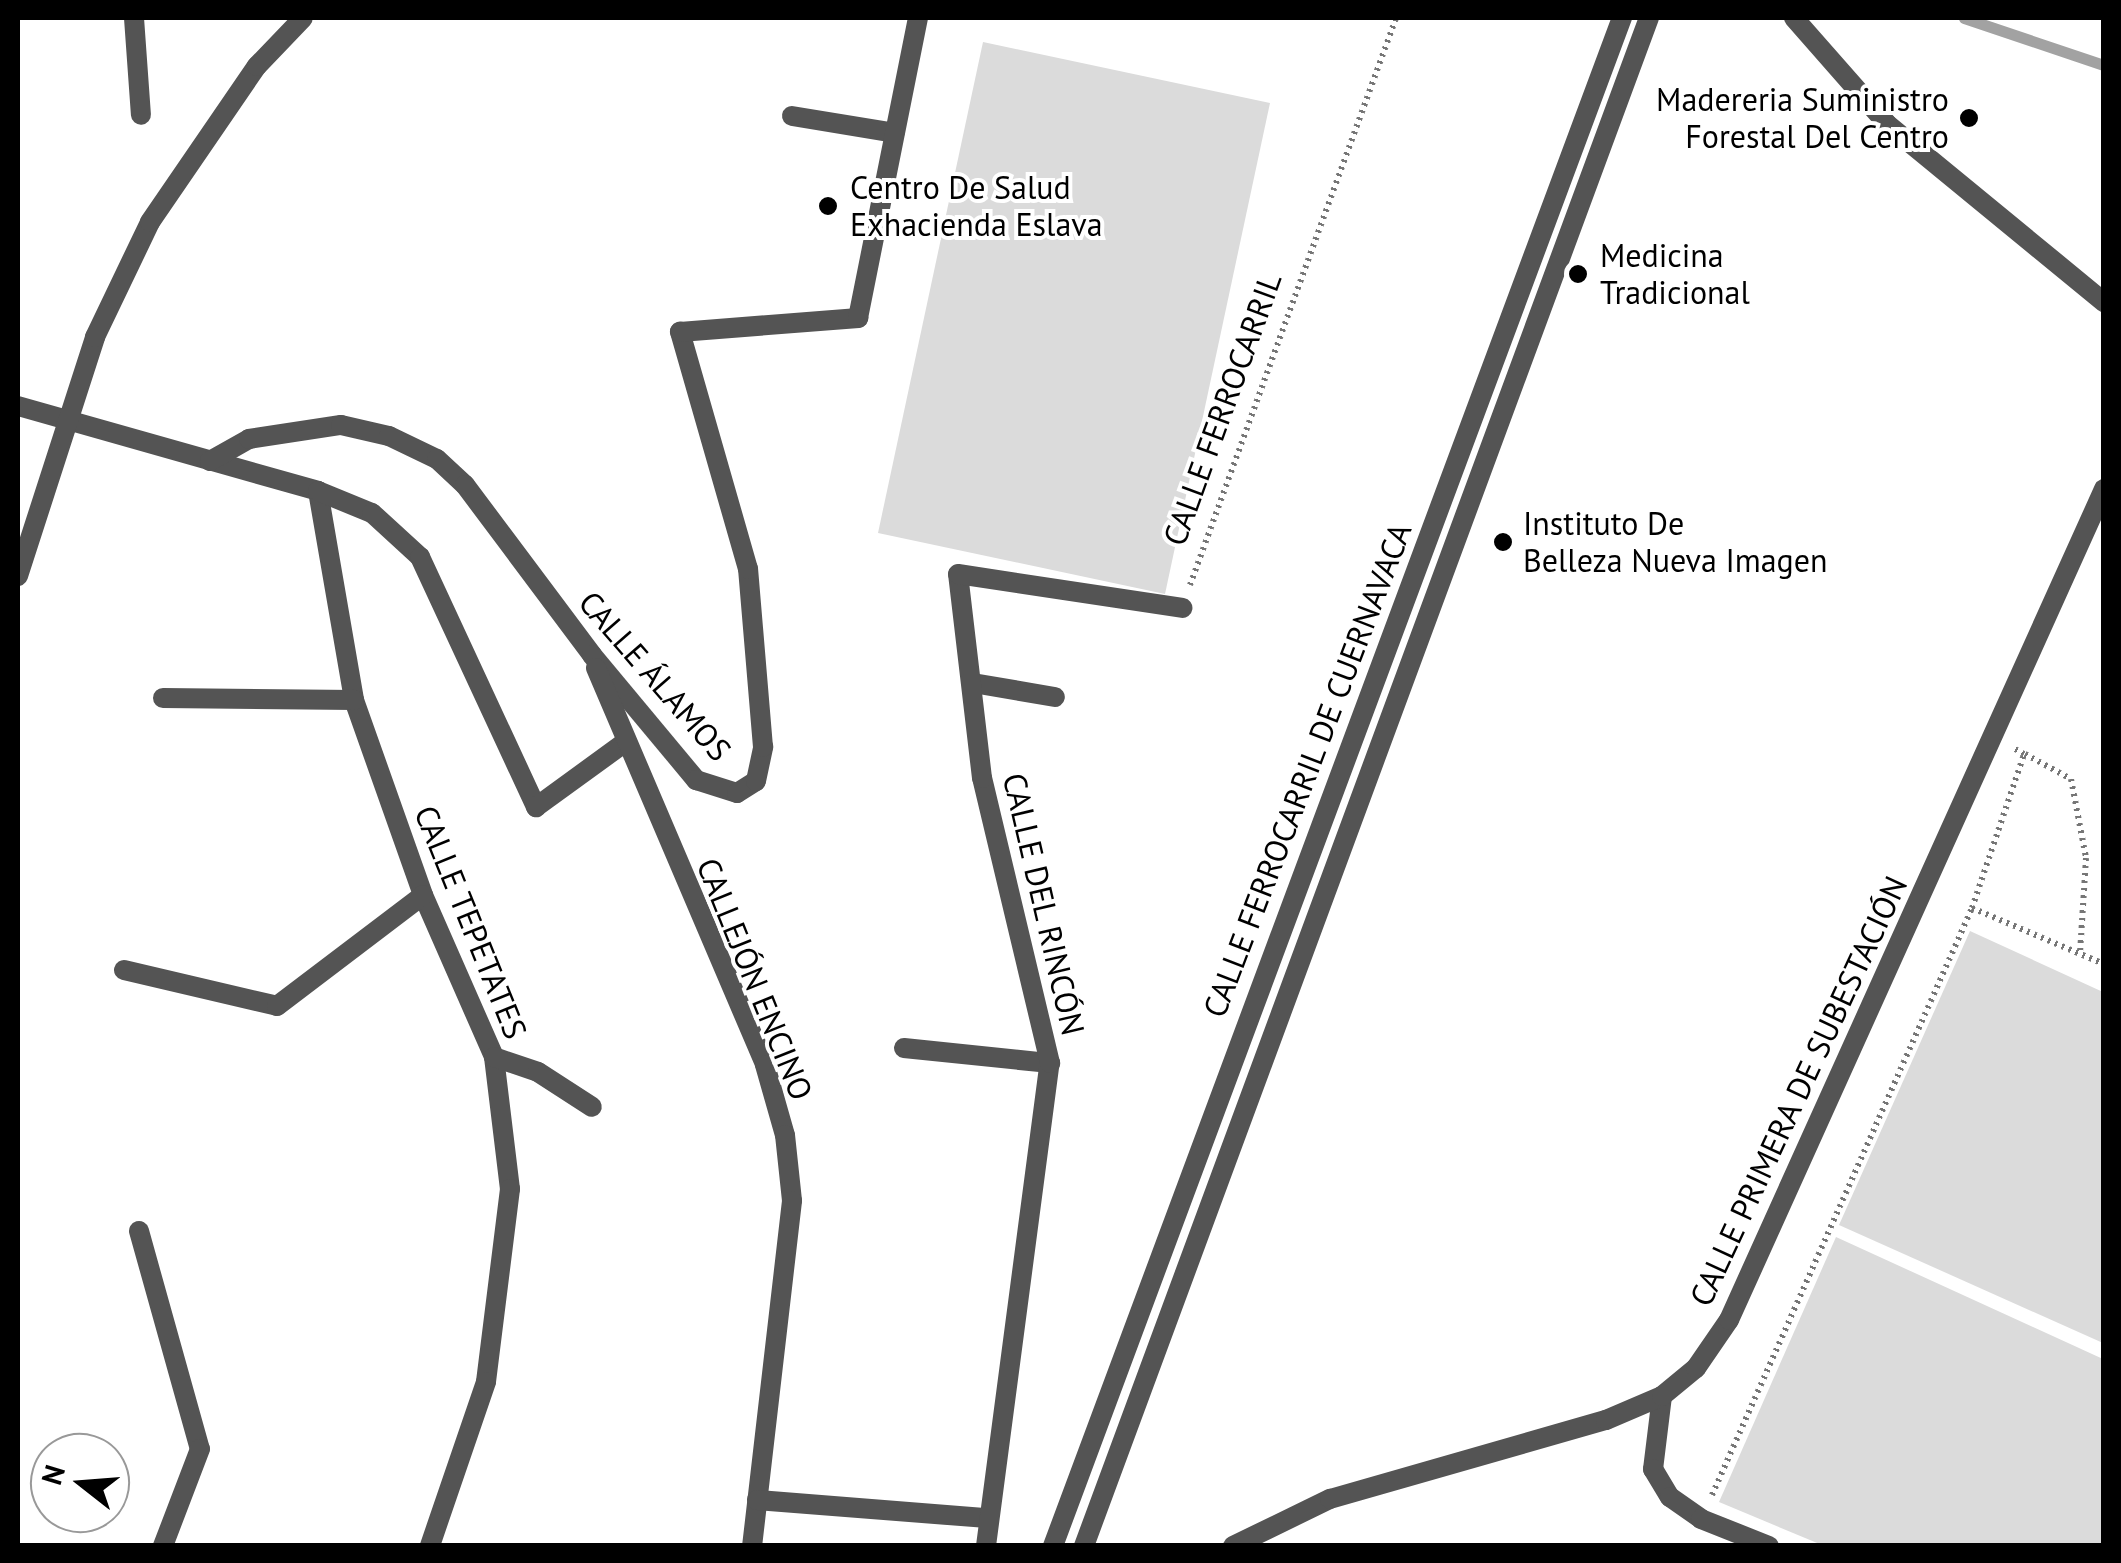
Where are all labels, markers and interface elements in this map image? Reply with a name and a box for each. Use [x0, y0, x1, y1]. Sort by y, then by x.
place label: Madereria Suministro Forestal Del Centro [1656, 81, 1949, 156]
marker: Madereria Suministro Forestal Del Centro [1958, 107, 1980, 129]
place label: Centro De Salud Exhacienda Eslava [850, 169, 1103, 244]
marker: Centro De Salud Exhacienda Eslava [815, 193, 841, 219]
place label: Medicina Tradicional [1600, 237, 1750, 312]
marker: Medicina Tradicional [1565, 261, 1591, 287]
street label: CALLE FERROCARRIL [1155, 268, 1289, 550]
place label: Instituto De Belleza Nueva Imagen [1523, 505, 1828, 580]
street label: CALLE FERROCARRIL DE CUERNAVACA [1195, 517, 1419, 1023]
marker: Instituto De Belleza Nueva Imagen [1492, 531, 1514, 553]
street label: CALLE ÁLAMOS [571, 583, 739, 769]
street label: CALLE DEL RINCÓN [995, 769, 1093, 1039]
street label: CALLE TEPETATES [407, 799, 535, 1045]
street label: CALLEJÓN ENCINO [689, 853, 821, 1105]
street label: CALLE PRIMERA DE SUBESTACIÓN [1681, 869, 1915, 1313]
north arrow [30, 1433, 130, 1533]
text: N [32, 1460, 73, 1489]

